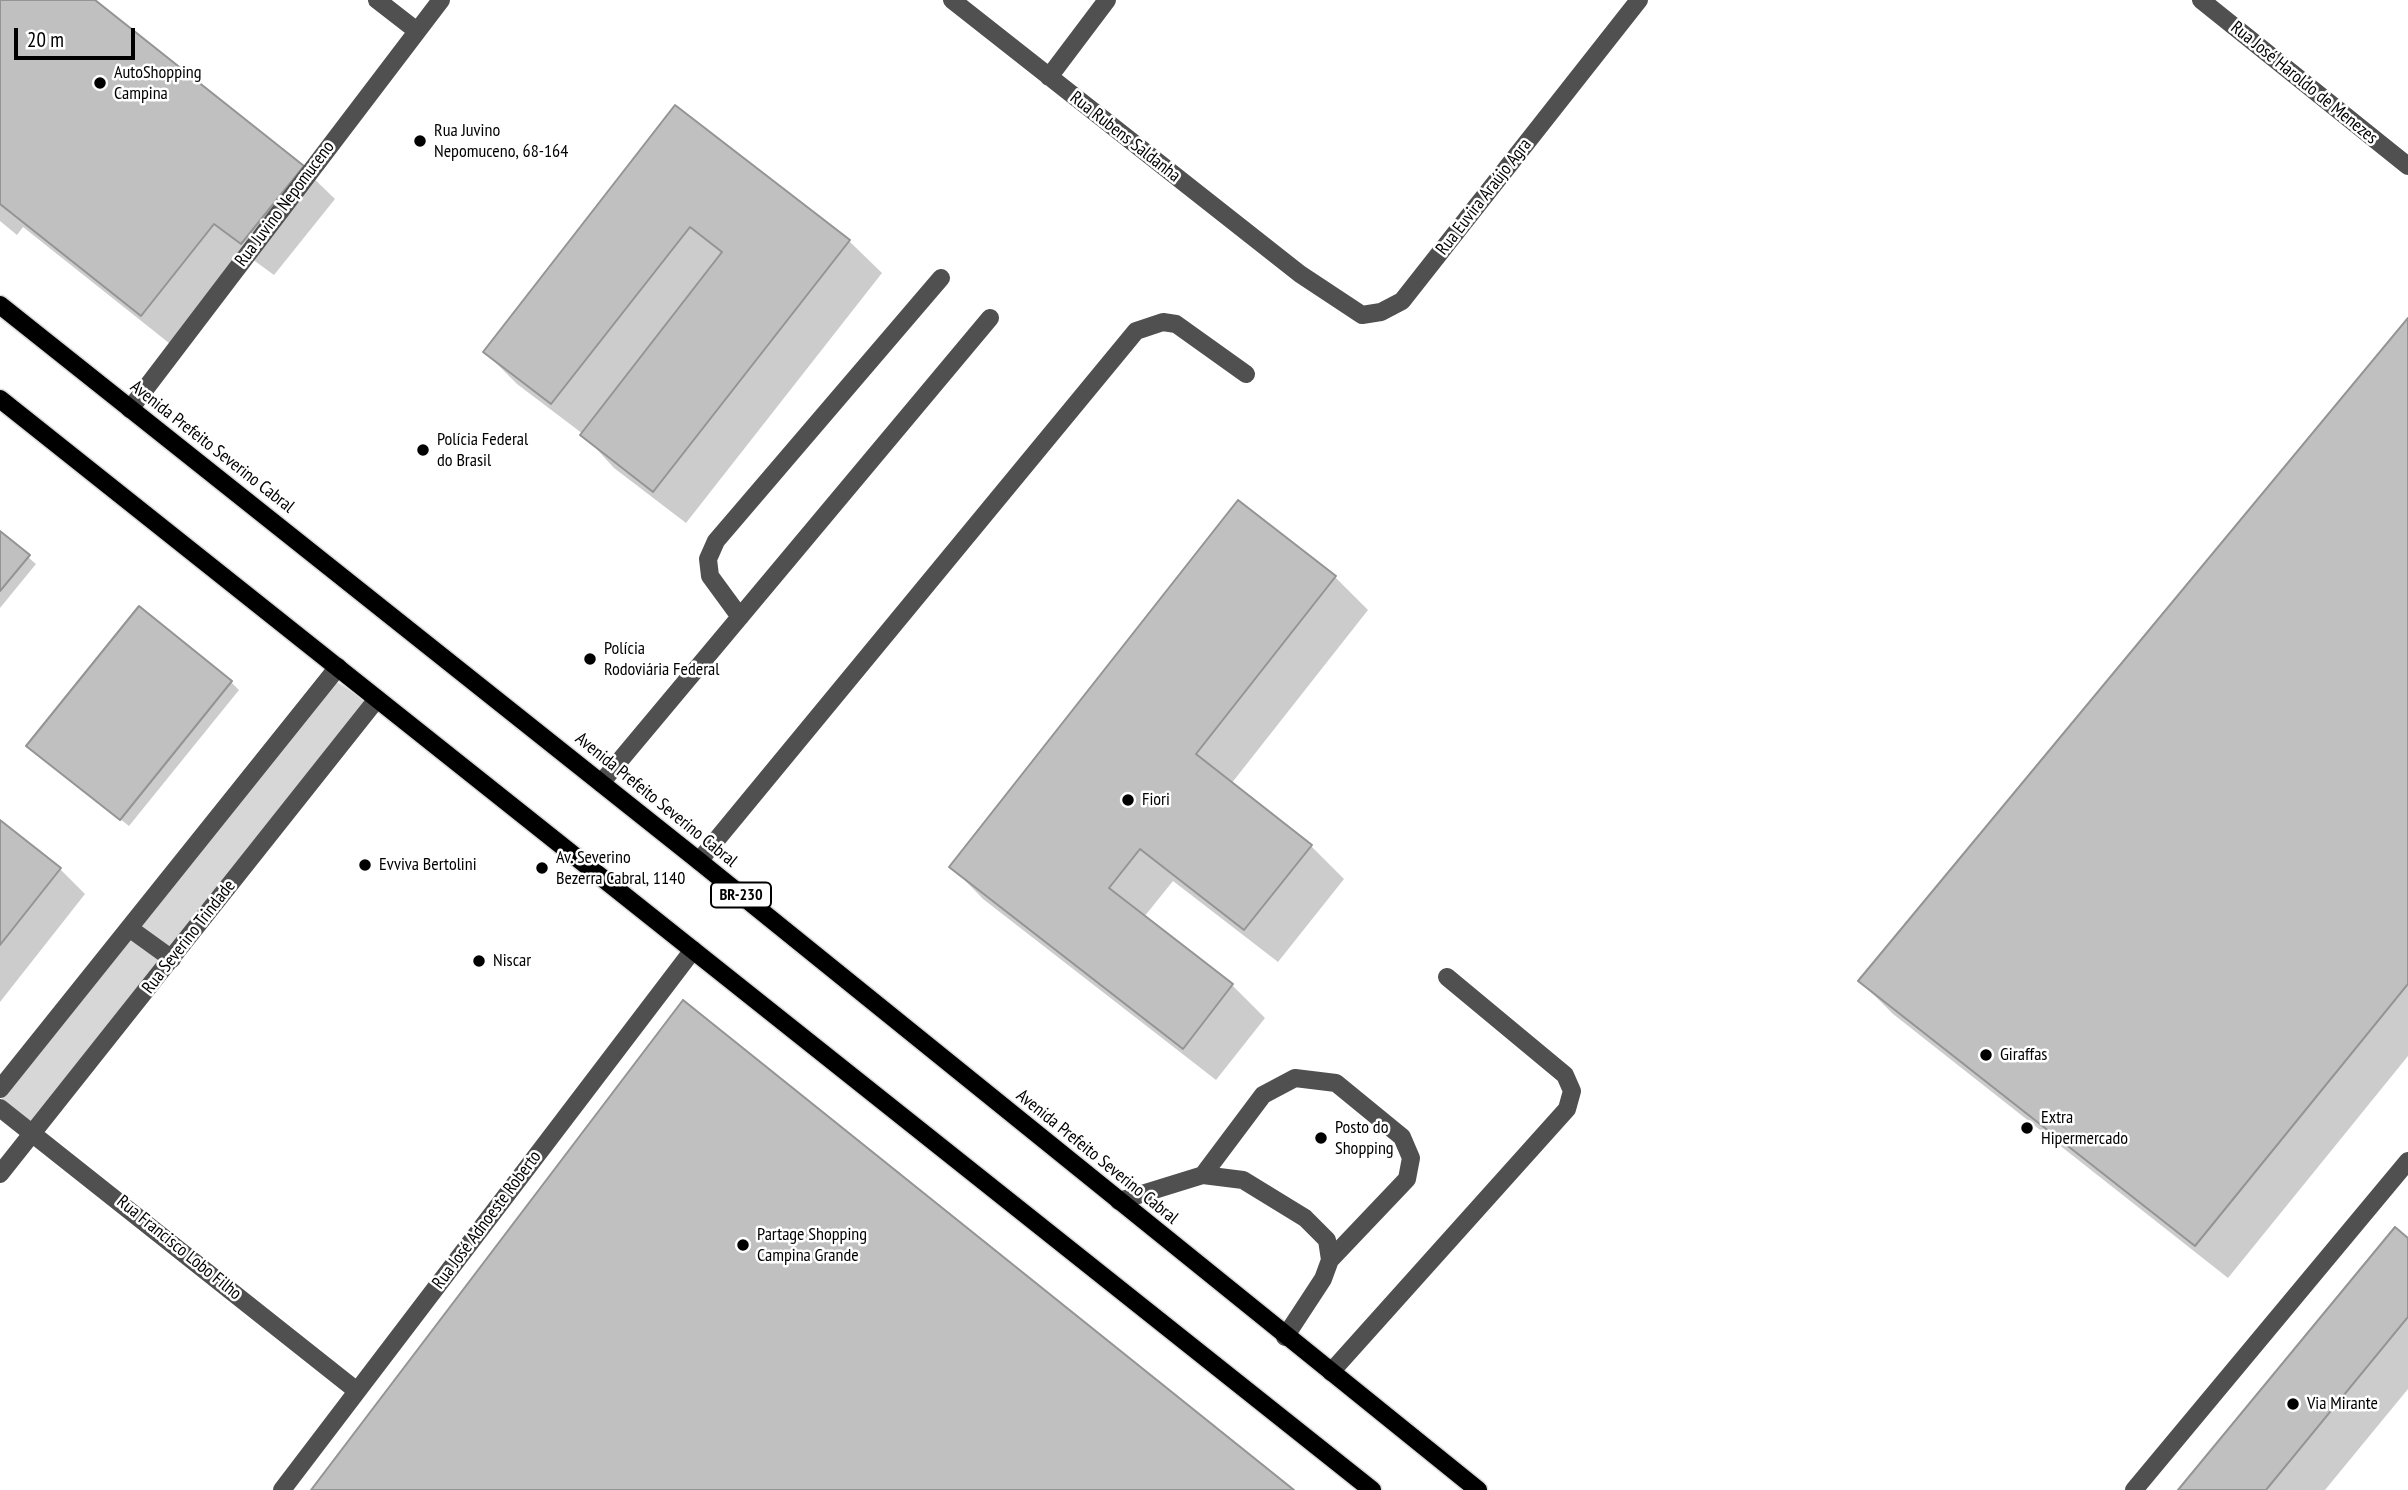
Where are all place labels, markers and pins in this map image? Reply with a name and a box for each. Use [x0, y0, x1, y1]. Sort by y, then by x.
place label: AutoShopping Campina [114, 62, 202, 104]
marker: AutoShopping Campina [92, 75, 108, 91]
place label: Rua Juvino Nepomuceno, 68-164 [434, 120, 568, 162]
marker: Rua Juvino Nepomuceno, 68-164 [412, 133, 428, 149]
place label: Polícia Federal do Brasil [437, 429, 528, 472]
marker: Polícia Federal do Brasil [415, 442, 431, 458]
place label: Polícia Rodoviária Federal [604, 638, 719, 680]
marker: Polícia Rodoviária Federal [582, 651, 598, 667]
place label: Fiori [1142, 789, 1170, 811]
marker: Fiori [1120, 792, 1136, 808]
place label: Av. Severino Bezerra Cabral, 1140 [556, 847, 685, 890]
place label: Evviva Bertolini [379, 854, 477, 876]
marker: Evviva Bertolini [357, 857, 373, 873]
marker: Av. Severino Bezerra Cabral, 1140 [534, 860, 550, 876]
place label: Niscar [493, 950, 531, 972]
marker: Niscar [471, 953, 487, 969]
place label: Giraffas [2000, 1044, 2047, 1066]
marker: Giraffas [1978, 1047, 1994, 1063]
place label: Extra Hipermercado [2041, 1107, 2128, 1150]
place label: Posto do Shopping [1335, 1117, 1394, 1160]
marker: Extra Hipermercado [2019, 1120, 2035, 1136]
marker: Posto do Shopping [1313, 1130, 1329, 1146]
place label: Partage Shopping Campina Grande [757, 1224, 867, 1266]
marker: Partage Shopping Campina Grande [735, 1237, 751, 1253]
place label: Via Mirante [2307, 1393, 2378, 1415]
marker: Via Mirante [2285, 1396, 2301, 1412]

